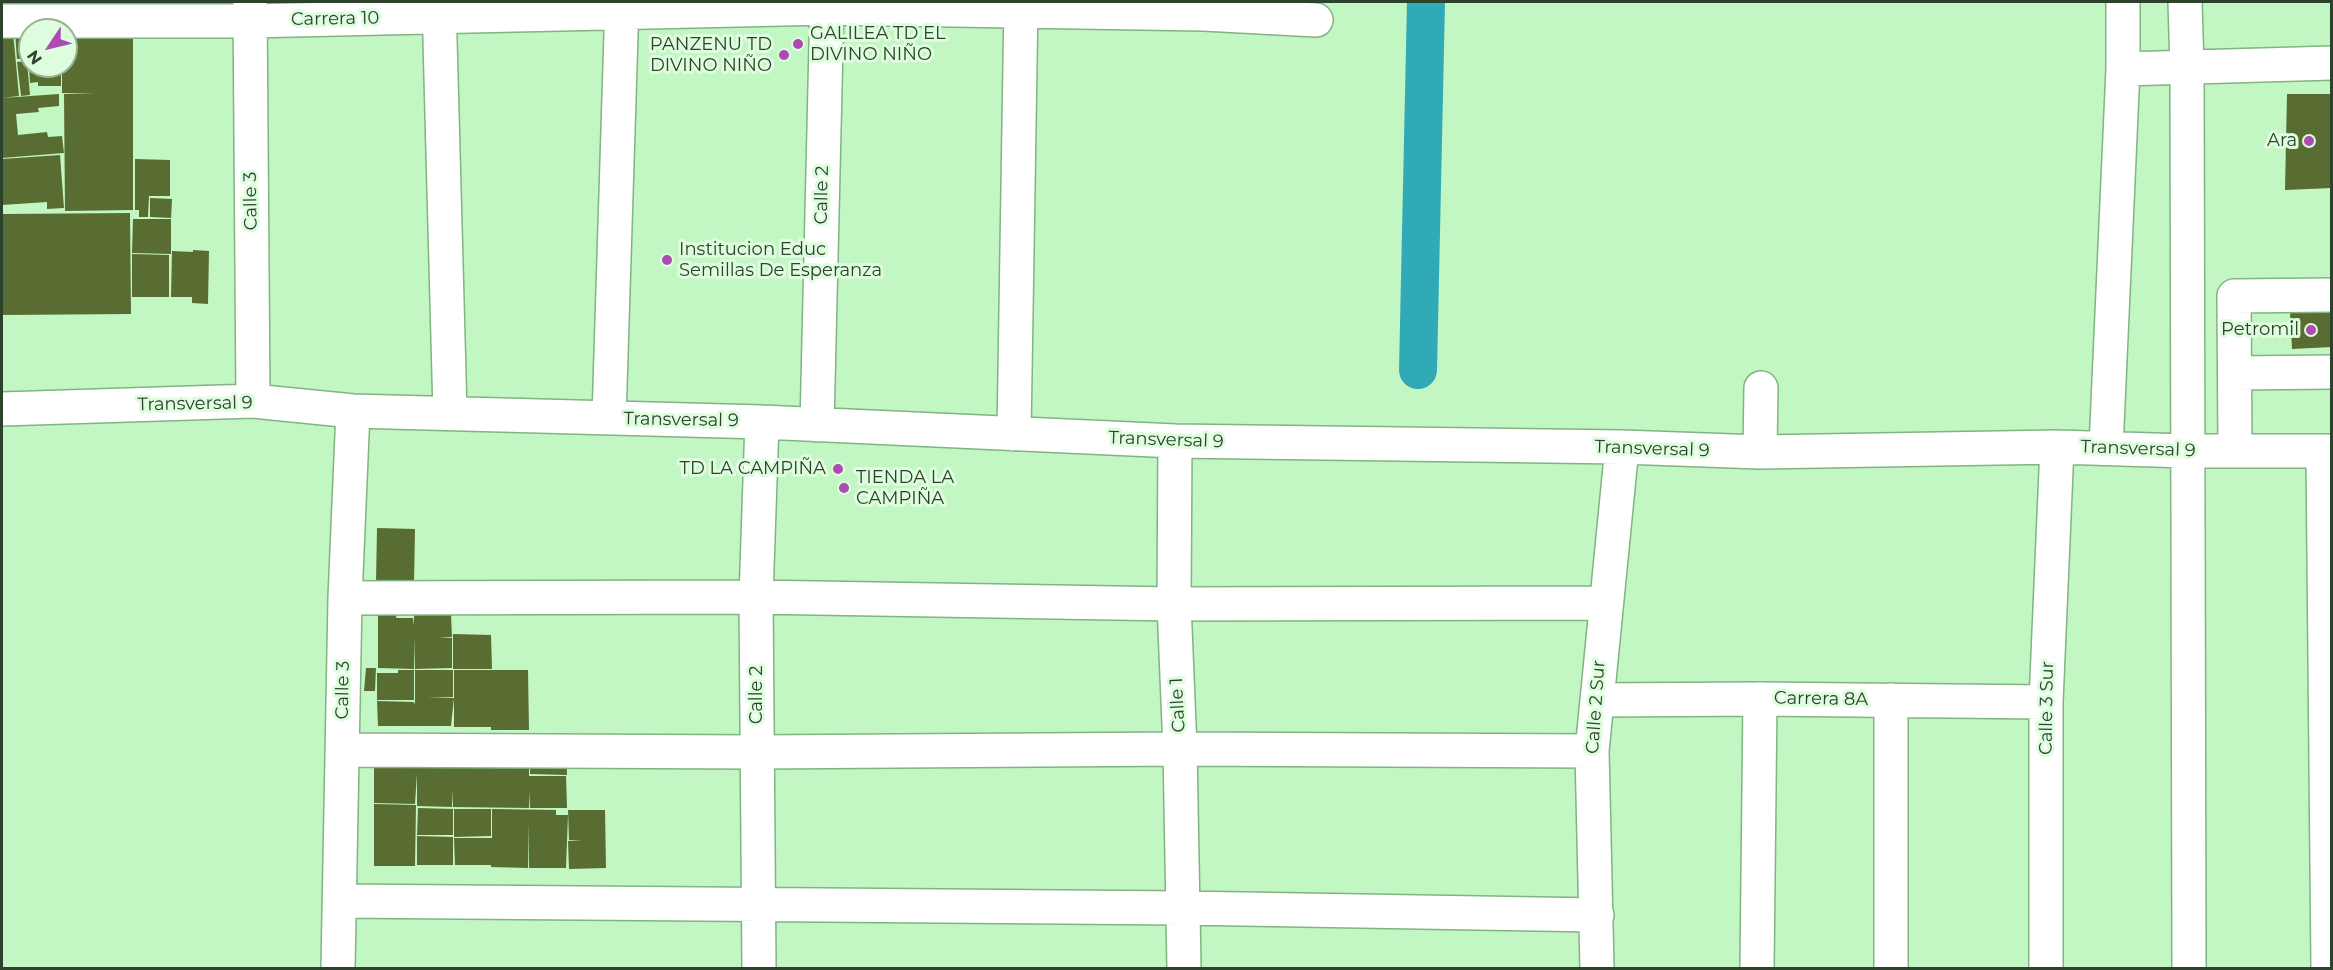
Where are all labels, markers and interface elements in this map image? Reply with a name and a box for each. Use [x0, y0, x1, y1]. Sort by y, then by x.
street label: Carrera 10 [291, 7, 379, 31]
north arrow [18, 18, 78, 78]
place label: GALILEA TD EL DIVINO NIÑO [810, 23, 946, 66]
place label: PANZENU TD DIVINO NIÑO [650, 34, 772, 76]
marker: GALILEA TD EL DIVINO NIÑO [791, 37, 805, 51]
text: N [23, 47, 46, 68]
marker: PANZENU TD DIVINO NIÑO [777, 48, 791, 62]
place label: Ara [2267, 130, 2297, 152]
marker: Ara [2302, 134, 2316, 148]
street label: Calle 2 [811, 165, 833, 225]
street label: Calle 3 [240, 171, 262, 231]
place label: Institucion Educ Semillas De Esperanza [679, 239, 882, 282]
marker: Institucion Educ Semillas De Esperanza [660, 253, 674, 267]
place label: Petromil [2221, 319, 2299, 341]
marker: Petromil [2304, 323, 2318, 337]
street label: Transversal 9 [137, 392, 253, 416]
street label: Transversal 9 [623, 408, 739, 432]
street label: Transversal 9 [1108, 427, 1224, 453]
street label: Transversal 9 [1594, 436, 1710, 462]
street label: Transversal 9 [2080, 436, 2196, 462]
place label: TD LA CAMPIÑA [680, 458, 826, 480]
marker: TD LA CAMPIÑA [831, 462, 845, 476]
place label: TIENDA LA CAMPIÑA [856, 467, 954, 510]
marker: TIENDA LA CAMPIÑA [837, 481, 851, 495]
street label: Calle 2 Sur [1582, 659, 1610, 755]
street label: Calle 3 [332, 660, 354, 720]
street label: Calle 3 Sur [2035, 661, 2059, 755]
street label: Calle 2 [746, 666, 768, 724]
street label: Calle 1 [1166, 677, 1190, 733]
street label: Carrera 8A [1774, 687, 1868, 711]

